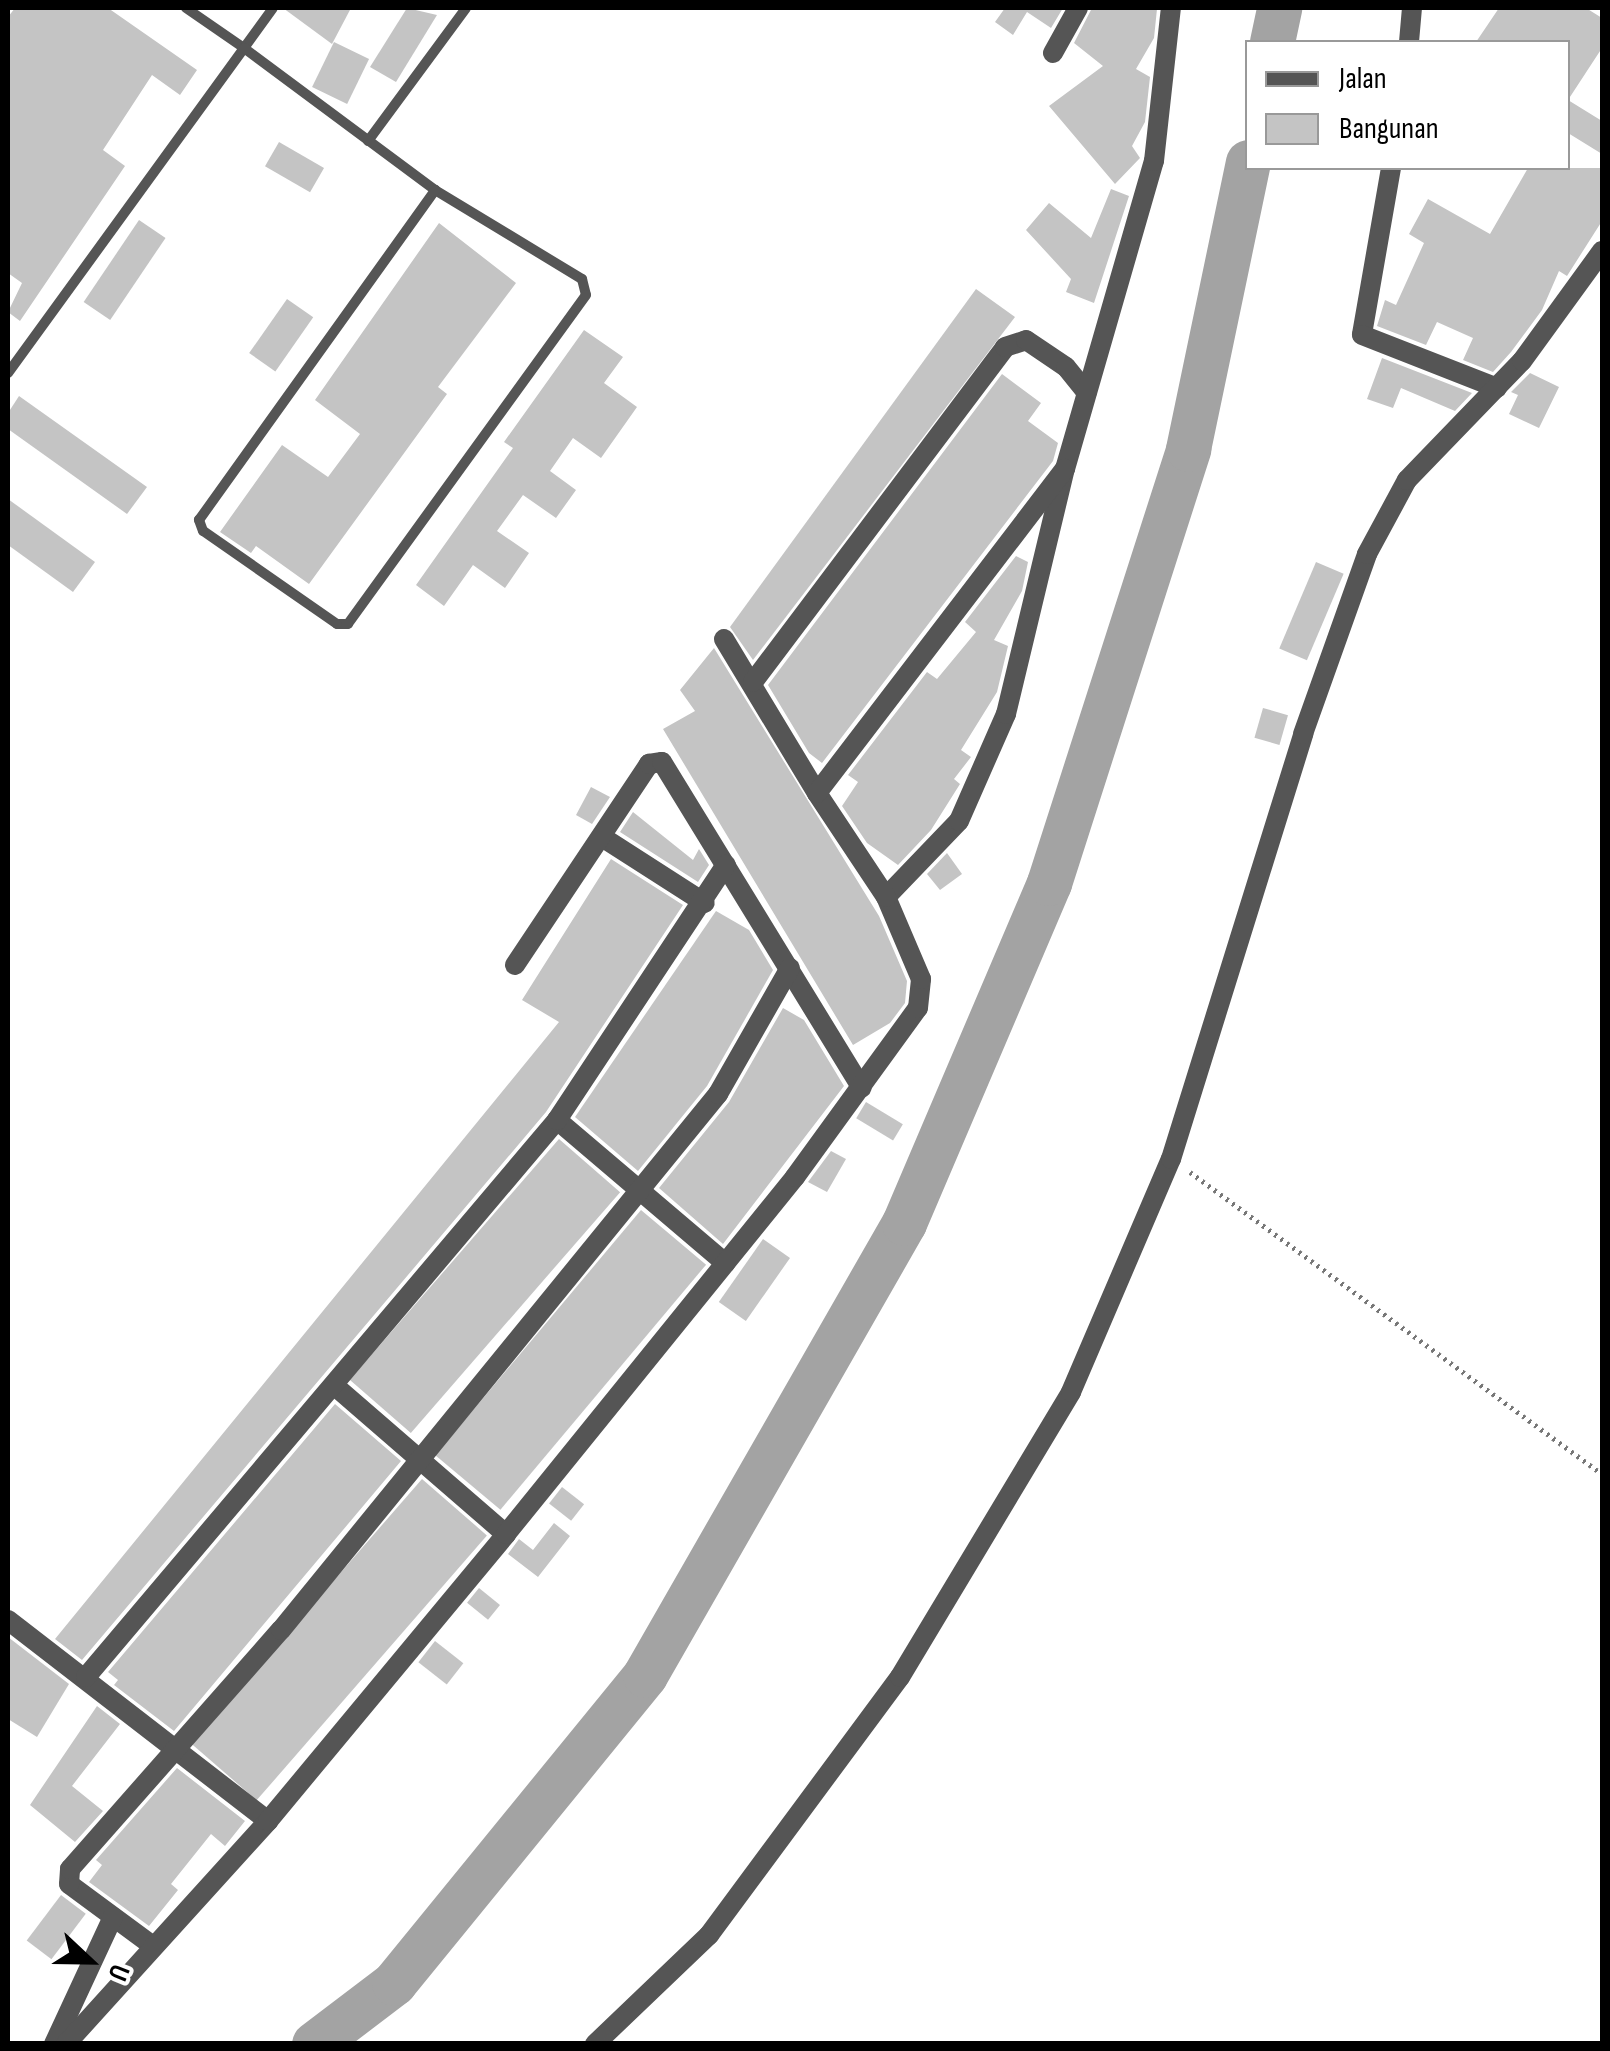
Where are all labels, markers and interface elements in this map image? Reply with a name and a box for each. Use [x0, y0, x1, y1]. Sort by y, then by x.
legend [1245, 40, 1570, 170]
text: Jalan [1339, 61, 1387, 97]
text: Bangunan [1339, 111, 1439, 147]
north arrow [40, 1911, 140, 2011]
text: U [100, 1959, 136, 1985]

